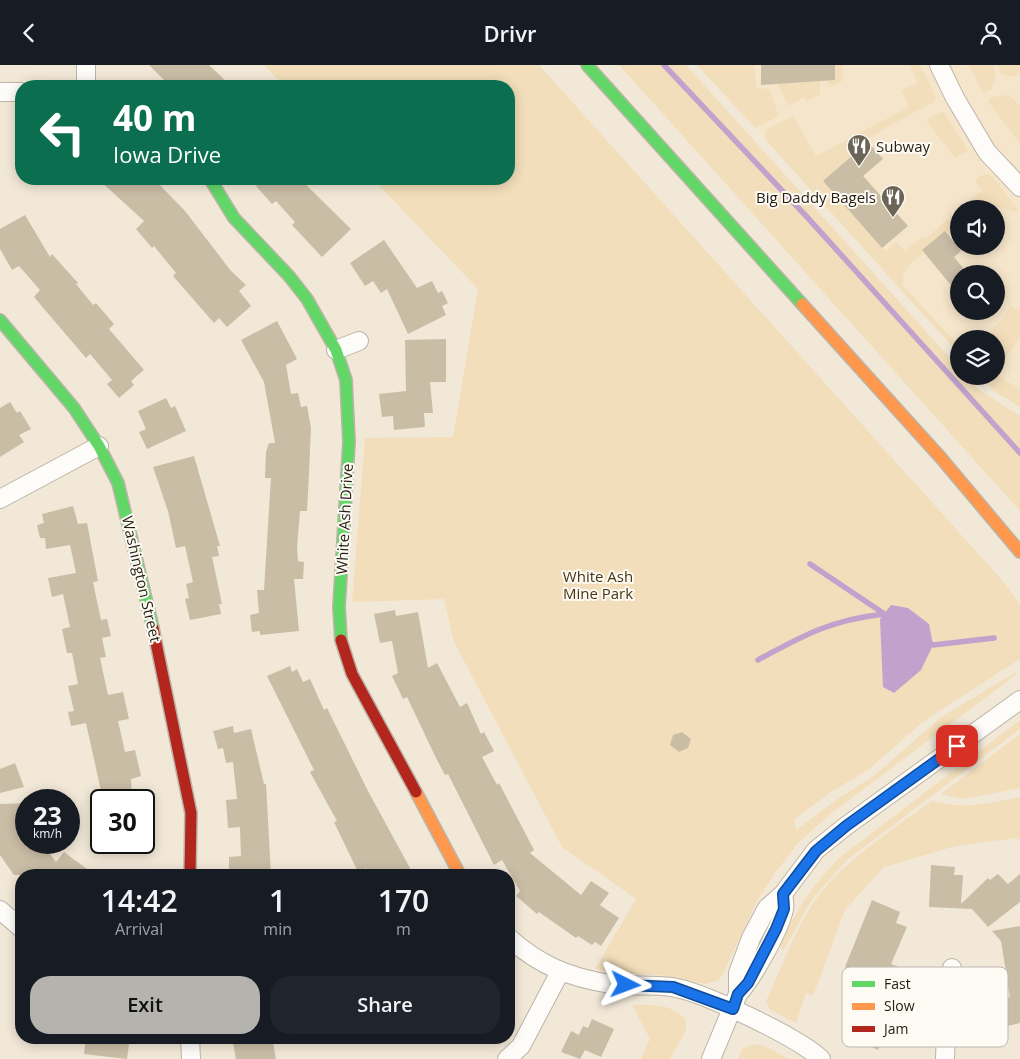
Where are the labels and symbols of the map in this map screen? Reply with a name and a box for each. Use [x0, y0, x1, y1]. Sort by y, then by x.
restaurant icon: Subway [846, 133, 872, 167]
place label: Subway [876, 136, 931, 156]
restaurant icon: Big Daddy Bagels [880, 184, 906, 218]
place label: Big Daddy Bagels [756, 187, 876, 207]
street label: White Ash Drive [331, 463, 357, 575]
street label: Washington Street [118, 514, 166, 644]
park label: White Ash Mine Park [563, 566, 633, 603]
pin [936, 725, 978, 767]
speed limit sign: 30 [90, 789, 155, 854]
position arrow [599, 958, 651, 1010]
legend [842, 967, 1008, 1047]
text: Fast [884, 974, 911, 993]
text: Slow [884, 996, 915, 1015]
text: Jam [882, 1019, 909, 1038]

